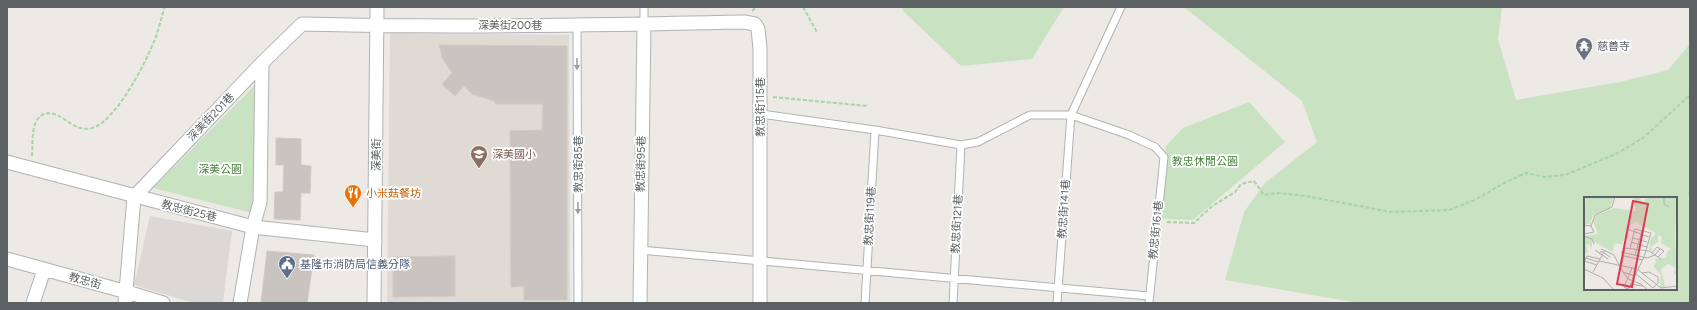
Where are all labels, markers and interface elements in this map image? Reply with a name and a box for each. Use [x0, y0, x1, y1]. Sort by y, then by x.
street label: 深美街200巷 [478, 19, 542, 32]
temple icon: 慈善寺 [1574, 36, 1594, 61]
place label: 慈善寺 [1597, 40, 1630, 53]
one-way arrow [574, 58, 580, 71]
street label: 教忠街115巷 [754, 77, 767, 137]
street label: 深美街201巷 [185, 90, 237, 144]
street label: 教忠街85巷 [572, 135, 585, 193]
street label: 教忠街95巷 [634, 136, 648, 192]
street label: 深美街 [370, 139, 383, 172]
school or university icon: 深美國小 [469, 144, 489, 169]
place label: 深美國小 [492, 148, 536, 161]
park label: 教忠休閒公園 [1172, 155, 1238, 168]
park label: 深美公園 [198, 163, 242, 176]
street label: 教忠街141巷 [1055, 179, 1073, 239]
restaurant icon: 小米菇餐坊 [343, 183, 363, 208]
street label: 教忠街119巷 [862, 186, 878, 246]
place label: 小米菇餐坊 [366, 187, 421, 200]
street label: 教忠街121巷 [949, 194, 965, 254]
inset map [1584, 197, 1677, 290]
street label: 教忠街25巷 [160, 198, 218, 224]
street label: 教忠街161巷 [1146, 200, 1166, 260]
one-way arrow [575, 202, 581, 215]
public building icon: 基隆市消防局信義分隊 [277, 254, 297, 279]
place label: 基隆市消防局信義分隊 [300, 258, 410, 271]
street label: 教忠街 [67, 270, 103, 292]

